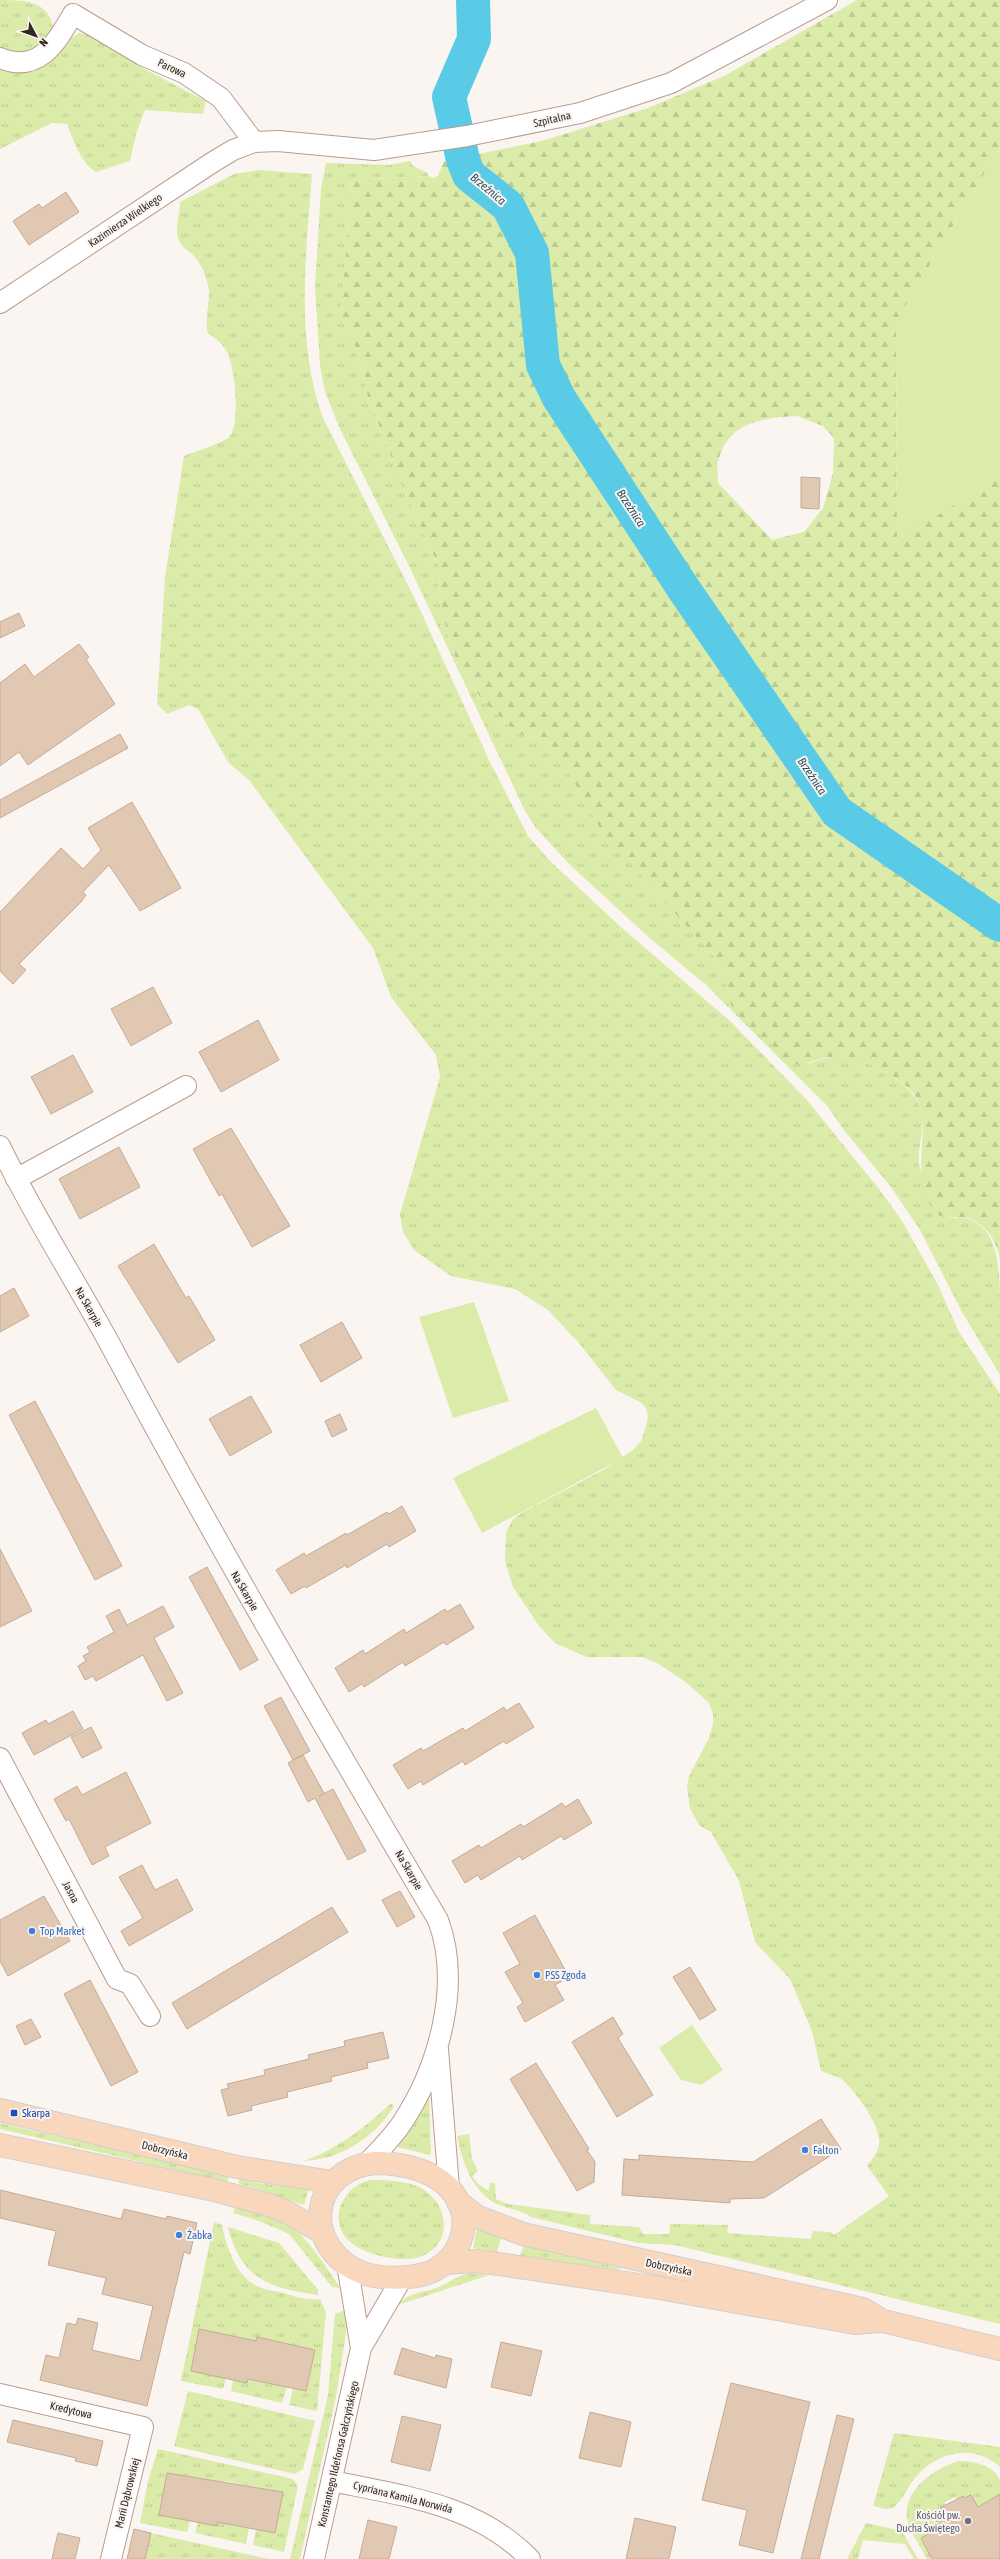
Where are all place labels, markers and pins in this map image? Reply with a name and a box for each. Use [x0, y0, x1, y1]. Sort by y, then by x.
place label: Top Market [40, 1925, 85, 1937]
marker: Top Market [27, 1926, 37, 1936]
place label: PSS Zgoda [545, 1969, 586, 1981]
marker: PSS Zgoda [532, 1970, 542, 1980]
place label: Skarpa [22, 2107, 50, 2119]
marker: Skarpa [9, 2108, 19, 2118]
place label: Falton [813, 2144, 839, 2156]
marker: Falton [800, 2145, 810, 2155]
place label: Żabka [187, 2229, 212, 2241]
marker: Żabka [174, 2230, 184, 2240]
place label: Kościół pw. Ducha Świętego [896, 2509, 960, 2534]
marker: Kościół pw. Ducha Świętego [963, 2516, 973, 2526]

